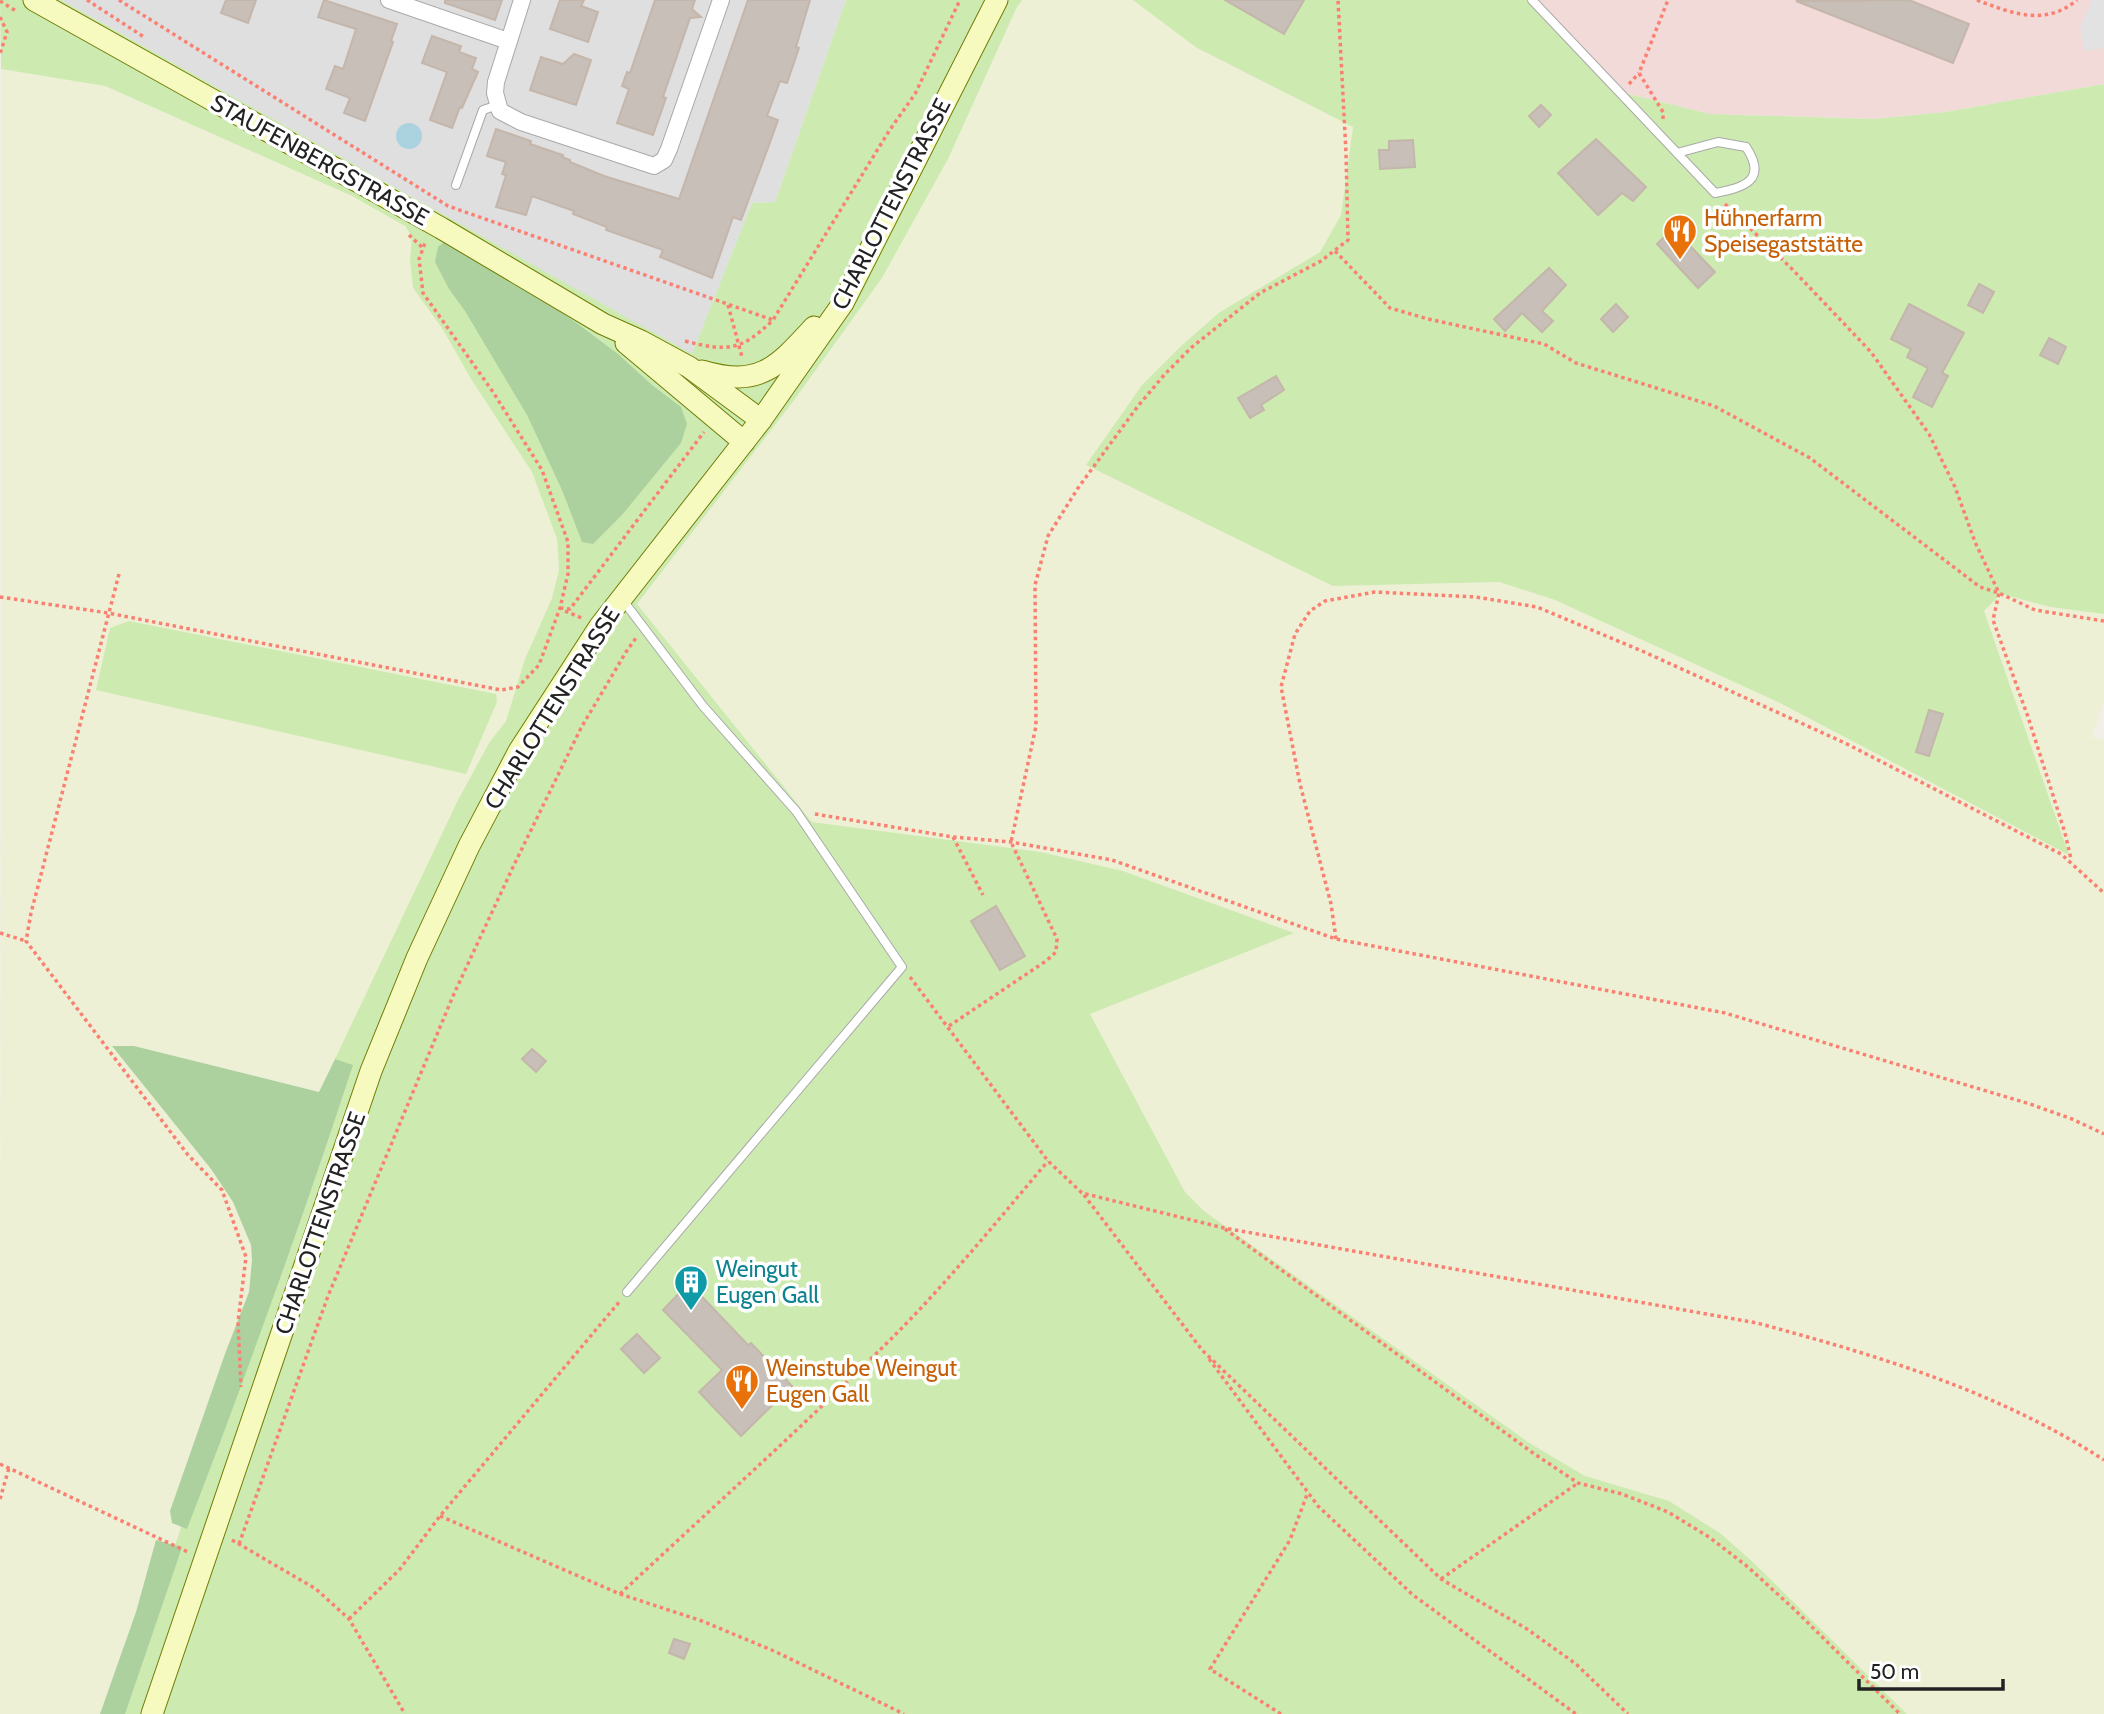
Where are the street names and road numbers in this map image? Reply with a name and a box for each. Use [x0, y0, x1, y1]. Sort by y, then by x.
street label: STAUFENBERGSTRASSE [206, 88, 434, 232]
street label: CHARLOTTENSTRASSE [826, 94, 956, 314]
street label: CHARLOTTENSTRASSE [478, 602, 626, 814]
street label: CHARLOTTENSTRASSE [269, 1108, 371, 1338]

